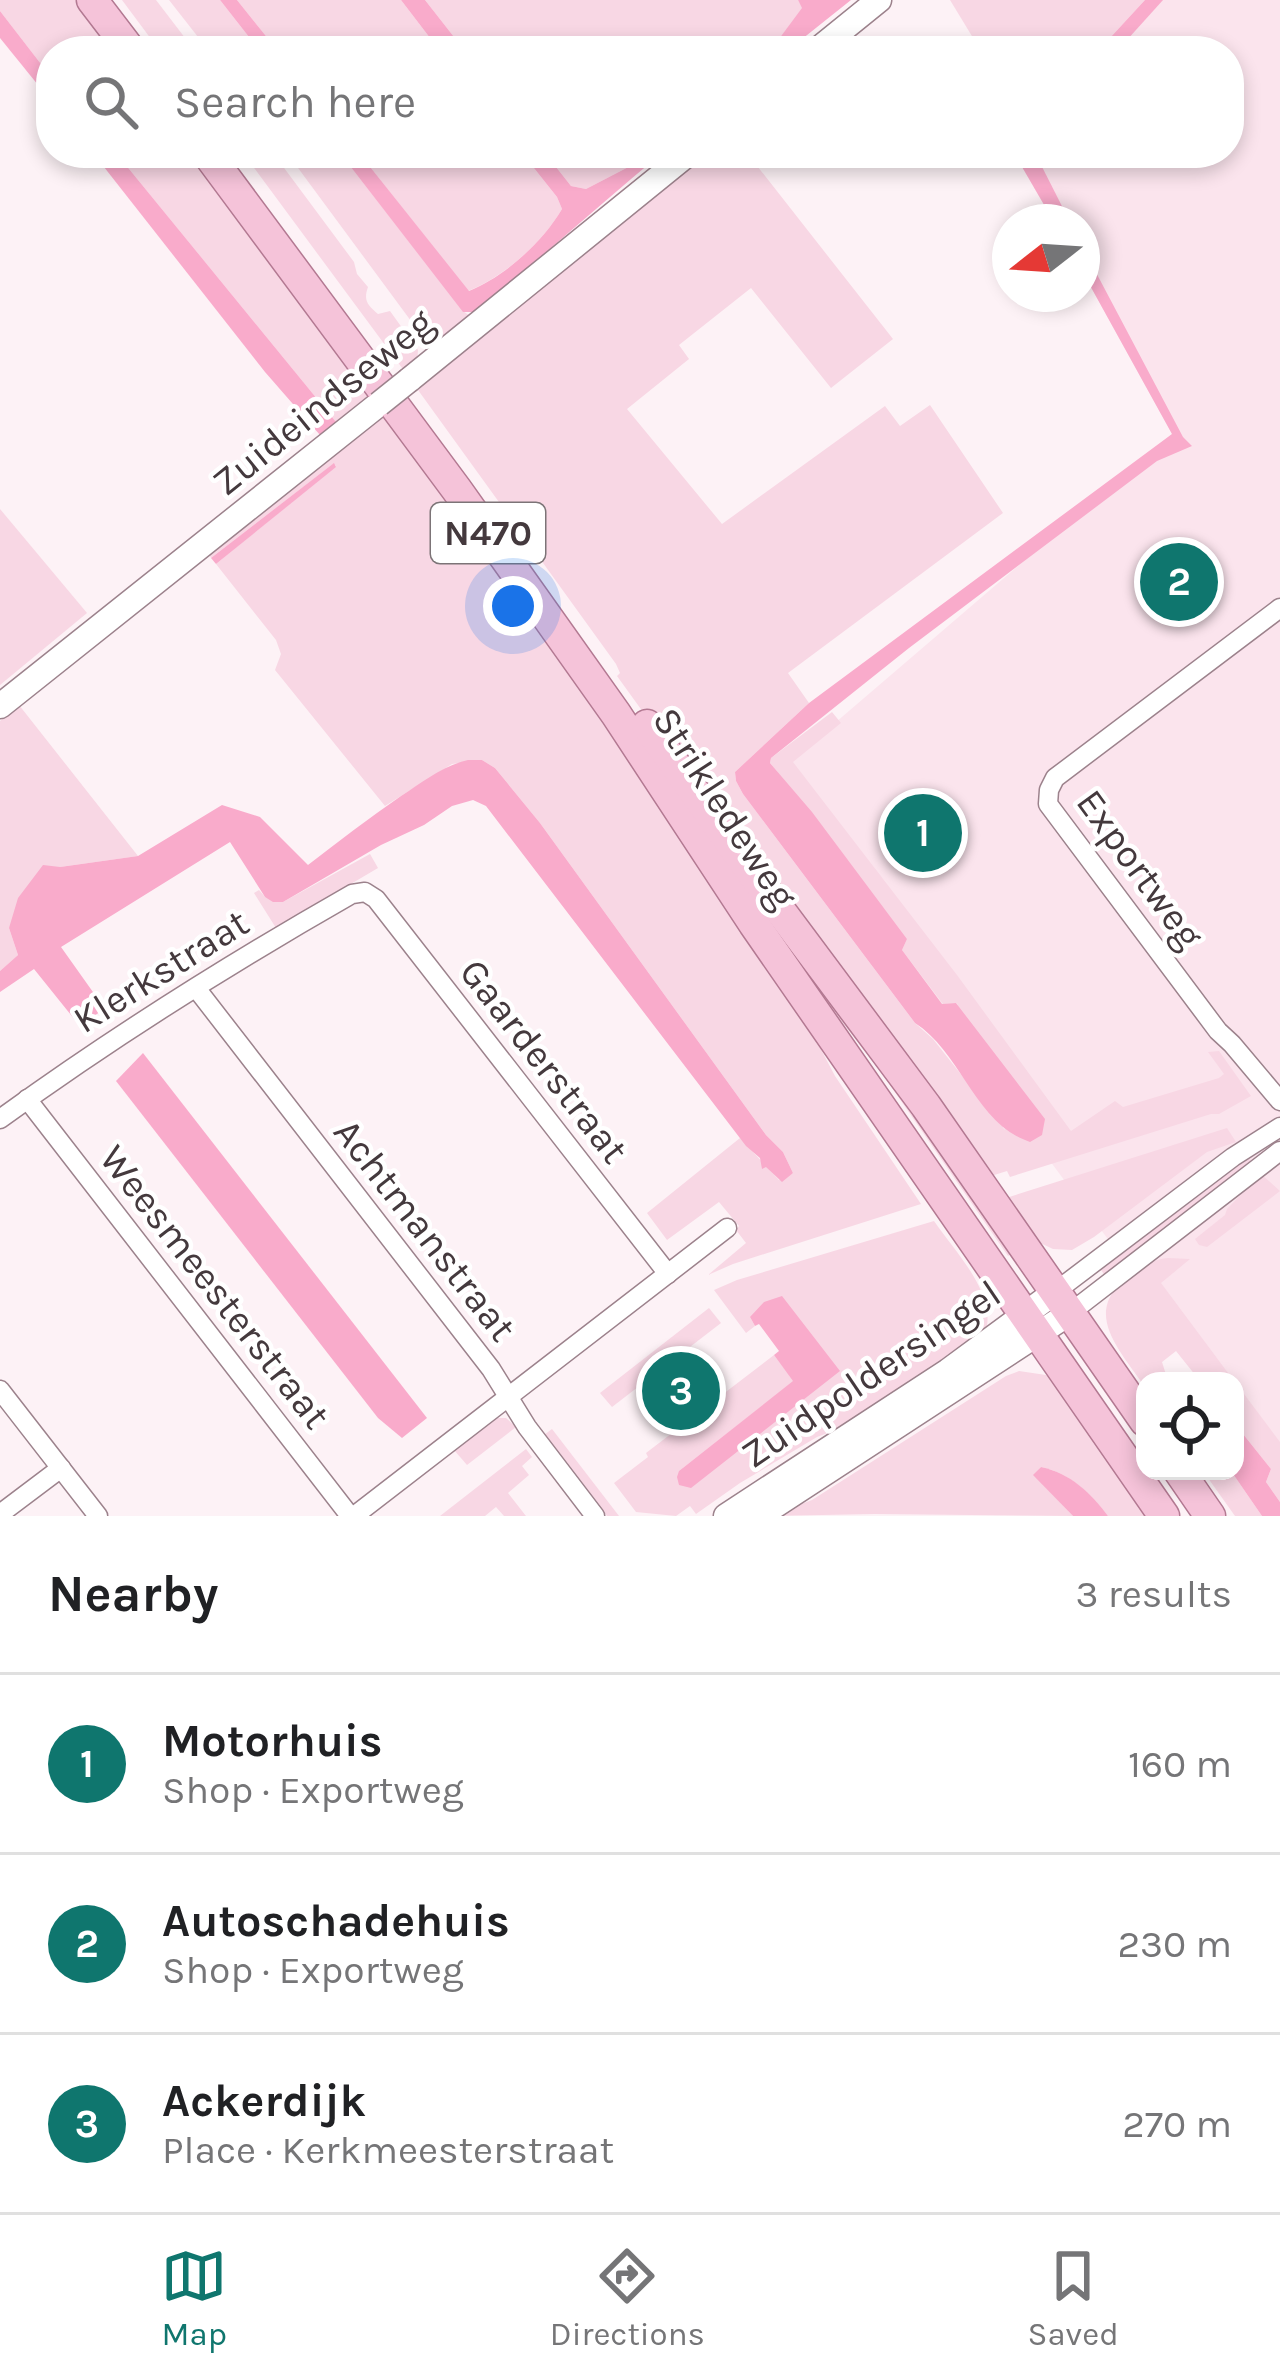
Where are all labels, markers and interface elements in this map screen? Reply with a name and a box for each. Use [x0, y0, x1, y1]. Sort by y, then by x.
search box [36, 36, 1244, 168]
icon: search [78, 69, 144, 135]
text: Search here [174, 76, 416, 128]
north arrow [992, 204, 1100, 312]
street label: Zuideindseweg [203, 299, 443, 505]
road number: N470 [431, 503, 545, 563]
pin: 2 [1140, 537, 1218, 627]
your location [483, 576, 543, 636]
street label: Strikledeweg [643, 699, 807, 917]
street label: Exportweg [1067, 781, 1213, 957]
pin: 1 [884, 788, 962, 878]
street label: Klerkstraat [65, 899, 257, 1043]
street label: Gaarderstraat [450, 950, 638, 1172]
street label: Achtmanstraat [324, 1110, 526, 1350]
street label: Weesmeesterstraat [90, 1136, 340, 1438]
street label: Zuidpoldersingel [733, 1270, 1009, 1478]
pin: 3 [642, 1346, 720, 1436]
map controls [1136, 1372, 1244, 1480]
button: locate [1136, 1372, 1244, 1480]
text: Nearby [48, 1564, 218, 1624]
text: 3 results [1075, 1571, 1232, 1617]
text: Motorhuis [162, 1715, 382, 1767]
text: 1 [80, 1741, 94, 1787]
text: 160 m [1128, 1741, 1232, 1787]
text: Shop · Exportweg [162, 1767, 464, 1813]
text: Autoschadehuis [162, 1895, 510, 1947]
text: 2 [75, 1921, 99, 1967]
text: 230 m [1117, 1921, 1232, 1967]
text: Shop · Exportweg [162, 1947, 464, 1993]
text: Ackerdijk [162, 2075, 366, 2127]
text: 3 [75, 2101, 99, 2147]
text: 270 m [1122, 2101, 1232, 2147]
text: Place · Kerkmeesterstraat [162, 2127, 614, 2173]
tab: Map [161, 2243, 227, 2353]
tab: Directions [550, 2243, 705, 2353]
tab: Saved [1028, 2243, 1119, 2353]

